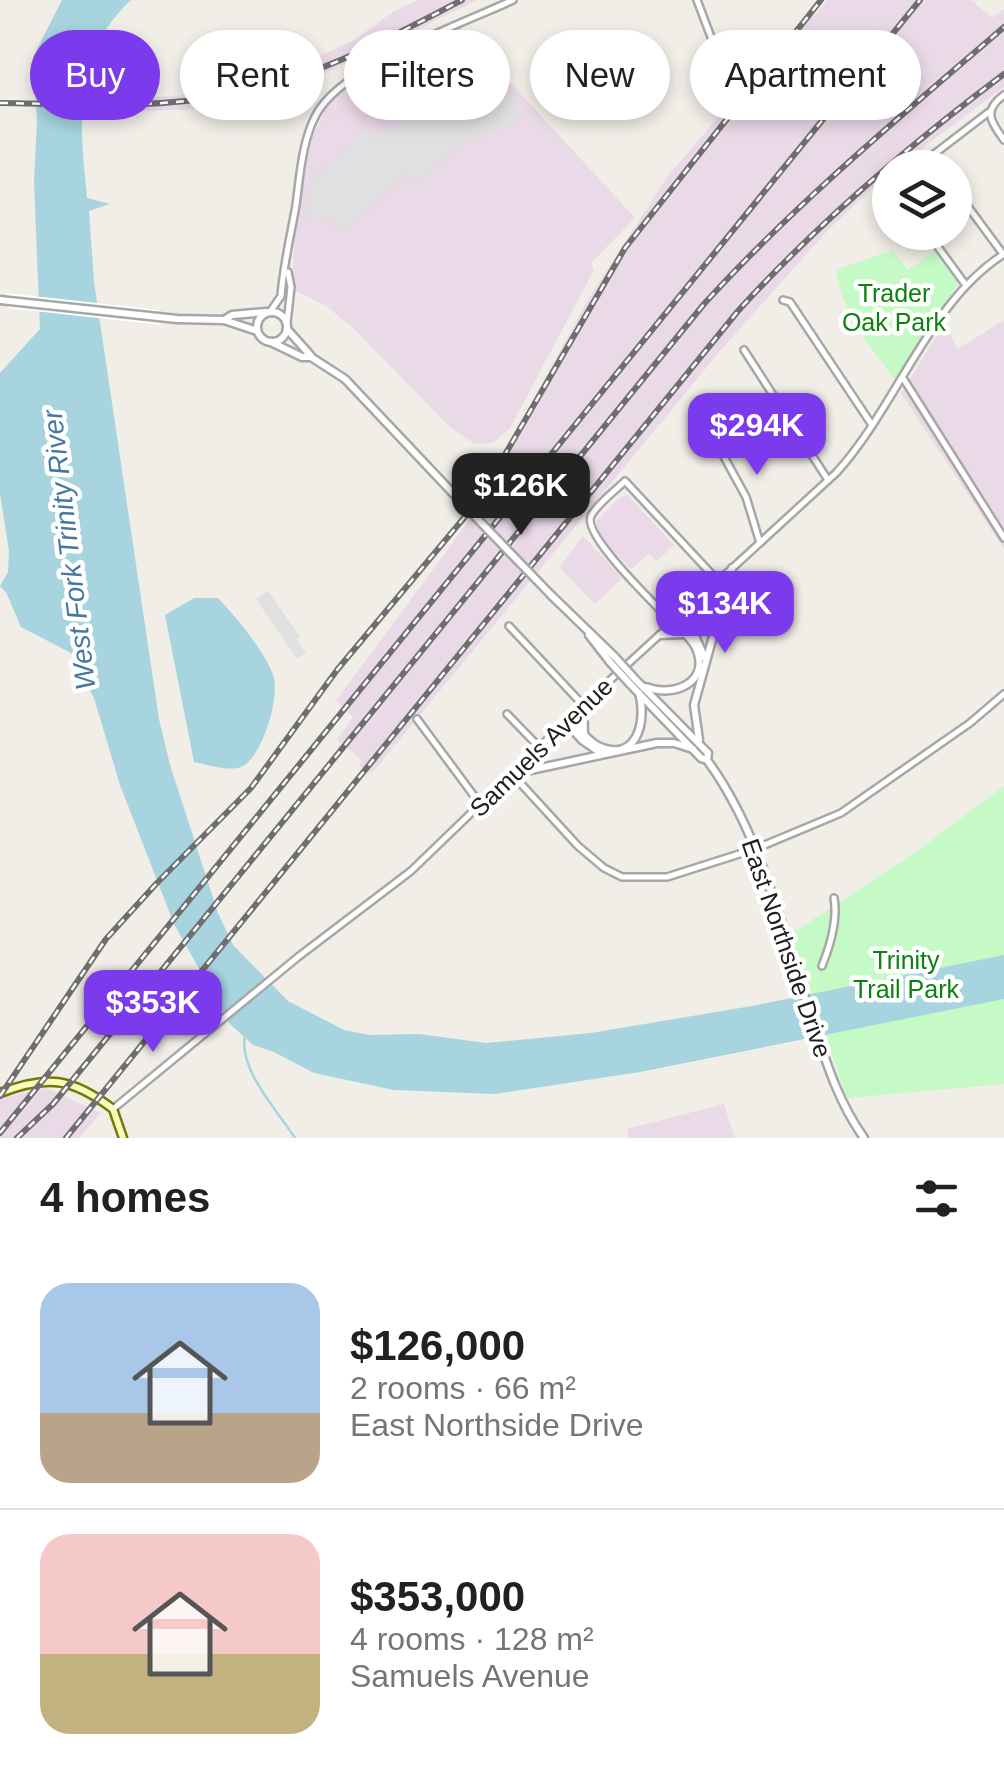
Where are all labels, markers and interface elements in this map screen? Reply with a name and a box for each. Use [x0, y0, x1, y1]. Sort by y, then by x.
chip: Buy [30, 30, 160, 120]
chip: Rent [180, 30, 324, 120]
chip: Filters [344, 30, 510, 120]
chip: New [530, 30, 670, 120]
chip: Apartment [690, 30, 921, 120]
map controls [872, 150, 972, 250]
button: layers [872, 150, 972, 250]
park label: Trader Oak Park [842, 279, 947, 336]
pin: $294K [687, 393, 827, 478]
water label: West Fork Trinity River [36, 406, 102, 692]
text: $294K [710, 407, 804, 443]
pin: $126K [451, 453, 591, 538]
text: $126K [474, 467, 568, 503]
pin: $134K [655, 571, 795, 656]
text: $134K [678, 585, 772, 621]
street label: Samuels Avenue [464, 672, 618, 822]
street label: East Northside Drive [736, 835, 838, 1061]
park label: Trinity Trail Park [853, 946, 960, 1003]
pin: $353K [83, 970, 223, 1055]
text: $353K [106, 984, 200, 1020]
icon: filters [909, 1171, 964, 1226]
text: 4 homes [40, 1174, 210, 1221]
text: $126,000 [350, 1322, 525, 1369]
icon: home [120, 1323, 240, 1443]
text: 2 rooms · 66 m² [350, 1370, 576, 1406]
text: East Northside Drive [350, 1407, 643, 1443]
text: $353,000 [350, 1573, 525, 1620]
icon: home [120, 1574, 240, 1694]
text: 4 rooms · 128 m² [350, 1621, 594, 1657]
text: Samuels Avenue [350, 1658, 590, 1694]

